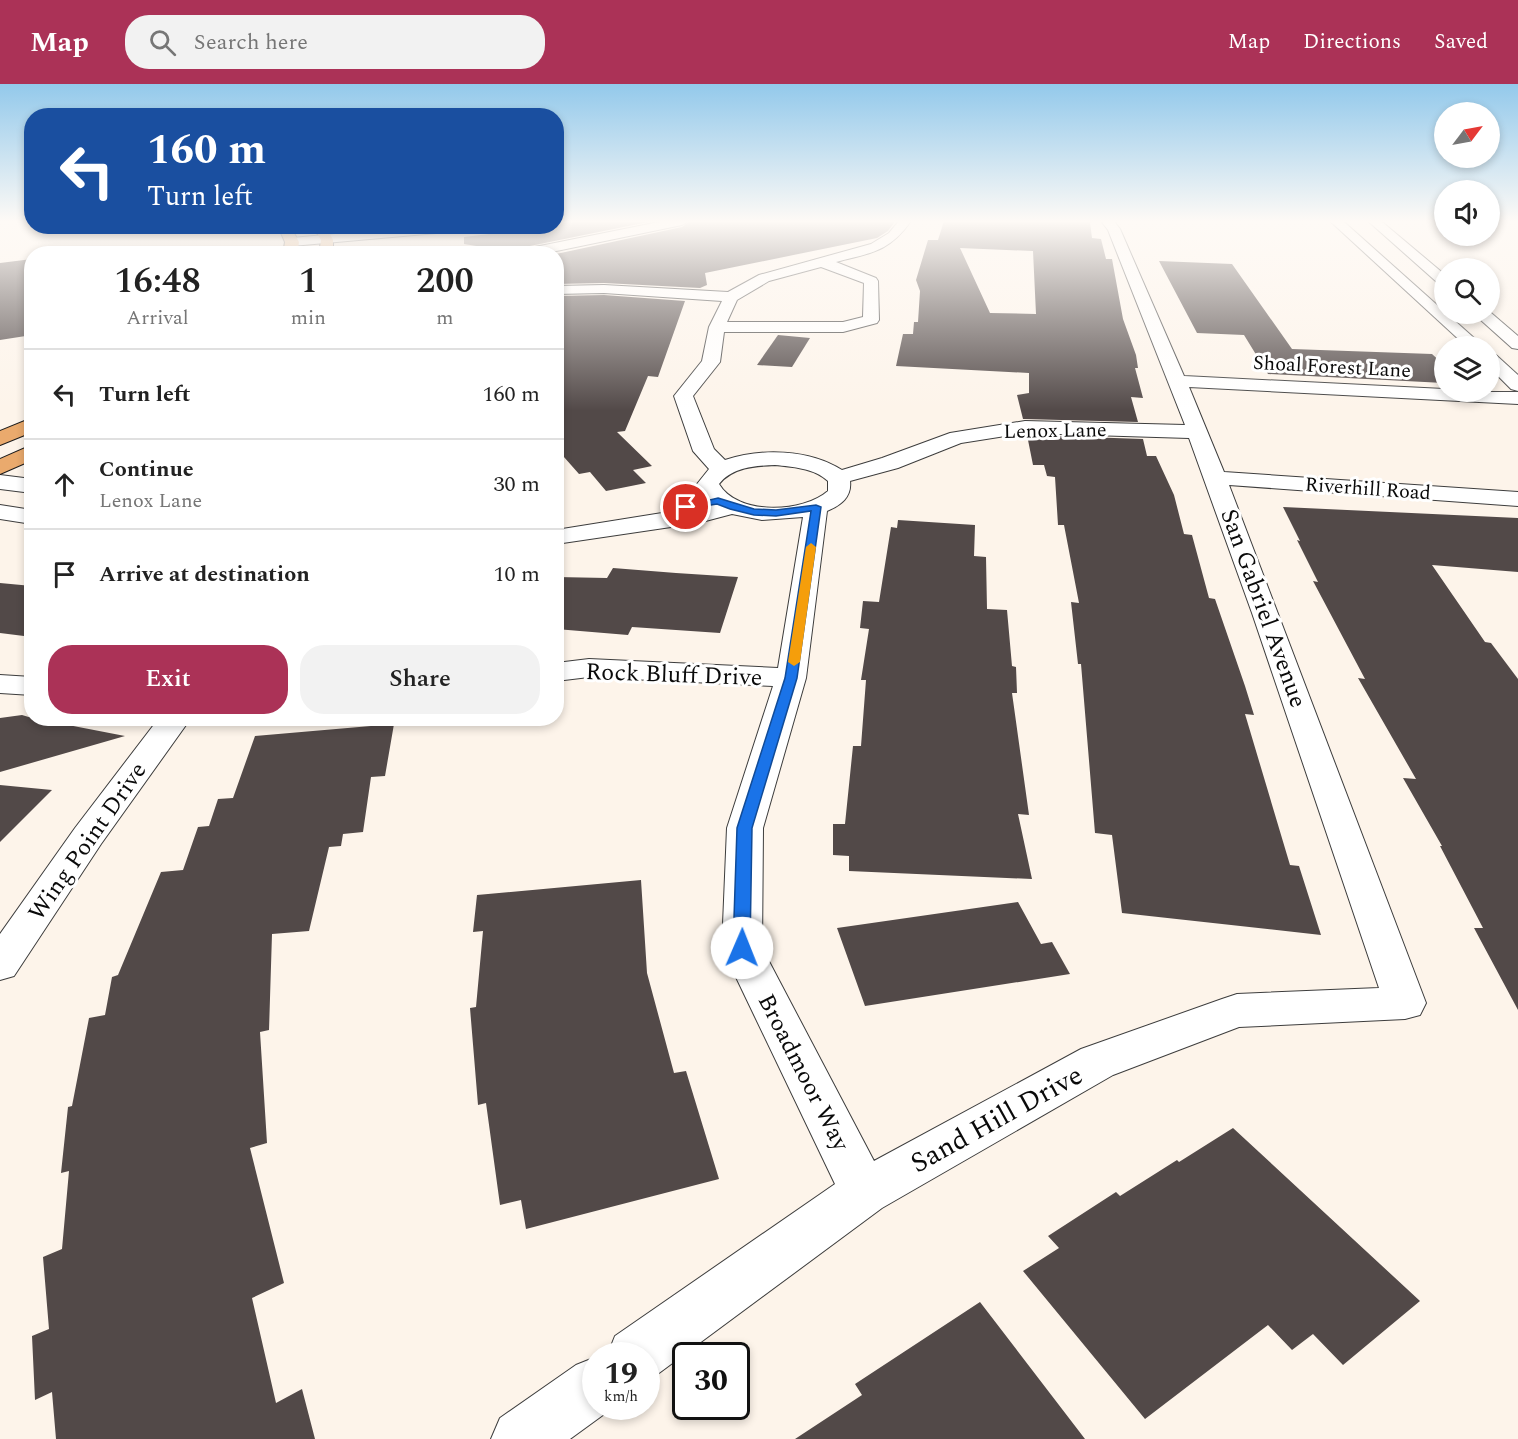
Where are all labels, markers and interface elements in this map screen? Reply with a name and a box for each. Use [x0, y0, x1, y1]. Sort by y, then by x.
search box [125, 15, 545, 69]
text: Map [30, 21, 89, 64]
icon: search [146, 26, 179, 59]
text: Search here [194, 26, 308, 59]
text: Map [1228, 26, 1270, 58]
text: Directions [1303, 26, 1401, 58]
text: Saved [1434, 26, 1488, 58]
north arrow [1434, 102, 1500, 168]
map controls [1434, 102, 1500, 402]
text: 160 m [147, 119, 266, 182]
icon: left [48, 132, 126, 210]
text: Turn left [147, 176, 253, 218]
button: sound [1434, 180, 1500, 246]
text: 16:48 [114, 254, 201, 309]
text: 1 [299, 254, 318, 309]
text: 200 [416, 254, 474, 309]
button: search [1434, 258, 1500, 324]
text: Arrival [126, 303, 189, 333]
text: min [291, 303, 326, 333]
text: m [436, 303, 454, 333]
button: layers [1434, 336, 1500, 402]
street label: Shoal Forest Lane [1252, 348, 1412, 386]
icon: left [48, 378, 81, 411]
text: Turn left [99, 378, 191, 411]
text: 160 m [483, 378, 540, 411]
street label: Lenox Lane [1003, 415, 1107, 447]
text: Continue [99, 453, 194, 486]
icon: ahead [48, 468, 81, 501]
text: 30 m [494, 468, 540, 501]
street label: Riverhill Road [1304, 470, 1432, 508]
pin [660, 481, 711, 532]
text: Lenox Lane [99, 486, 202, 516]
icon: arrive [669, 490, 702, 523]
street label: San Gabriel Avenue [1210, 504, 1316, 713]
icon: arrive [48, 558, 81, 591]
text: Arrive at destination [99, 558, 310, 591]
text: 10 m [494, 558, 540, 591]
button: Exit [48, 645, 288, 714]
button: Share [300, 645, 540, 714]
street label: Rock Bluff Drive [585, 654, 763, 696]
street label: Wing Point Drive [20, 755, 156, 928]
position arrow [710, 916, 774, 980]
street label: Broadmoor Way [748, 988, 859, 1159]
street label: Sand Hill Drive [903, 1054, 1091, 1185]
speed limit sign: 30 [672, 1342, 750, 1420]
text: 19 [604, 1351, 638, 1397]
text: km/h [604, 1385, 638, 1408]

